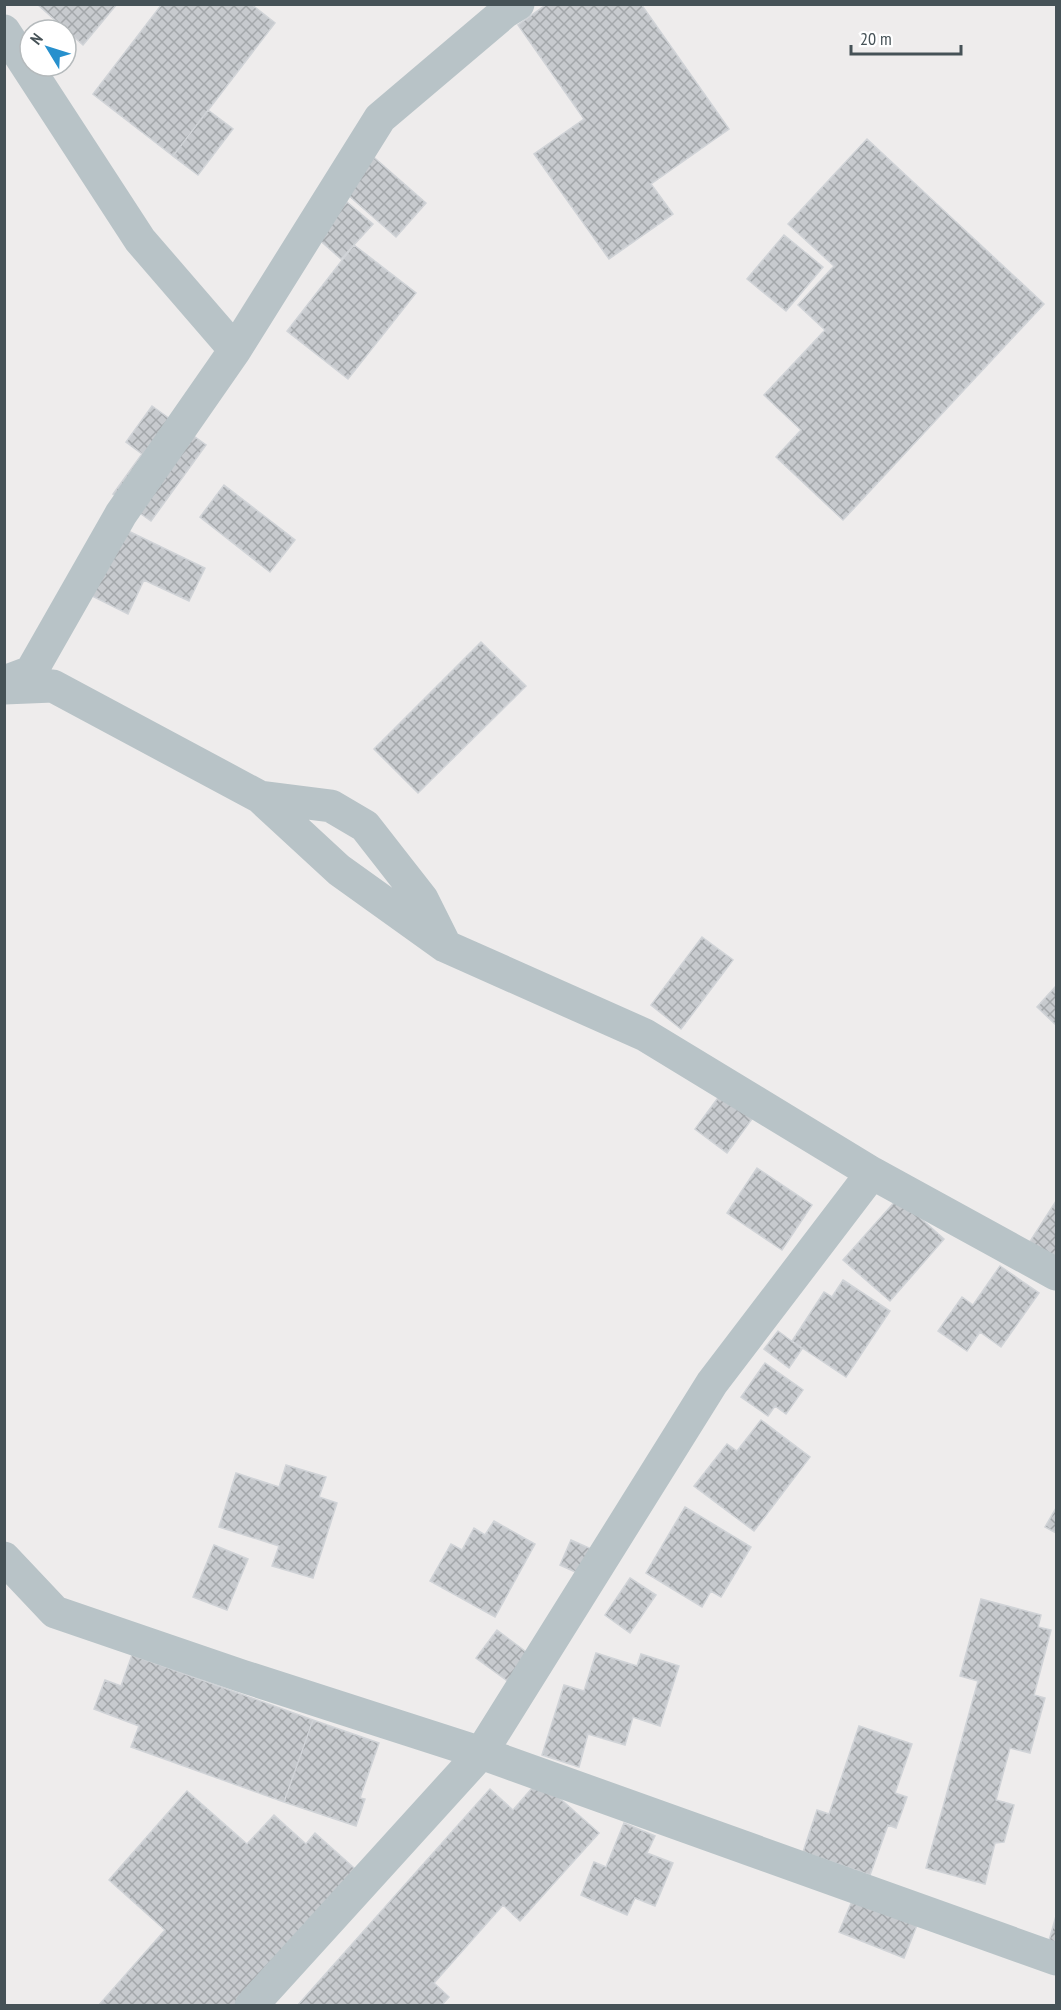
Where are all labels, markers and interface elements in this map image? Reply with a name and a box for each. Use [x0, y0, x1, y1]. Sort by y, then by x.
north arrow [18, 18, 78, 78]
scale bar [851, 18, 960, 56]
text: 20 m [860, 27, 892, 50]
text: N [26, 29, 47, 48]

